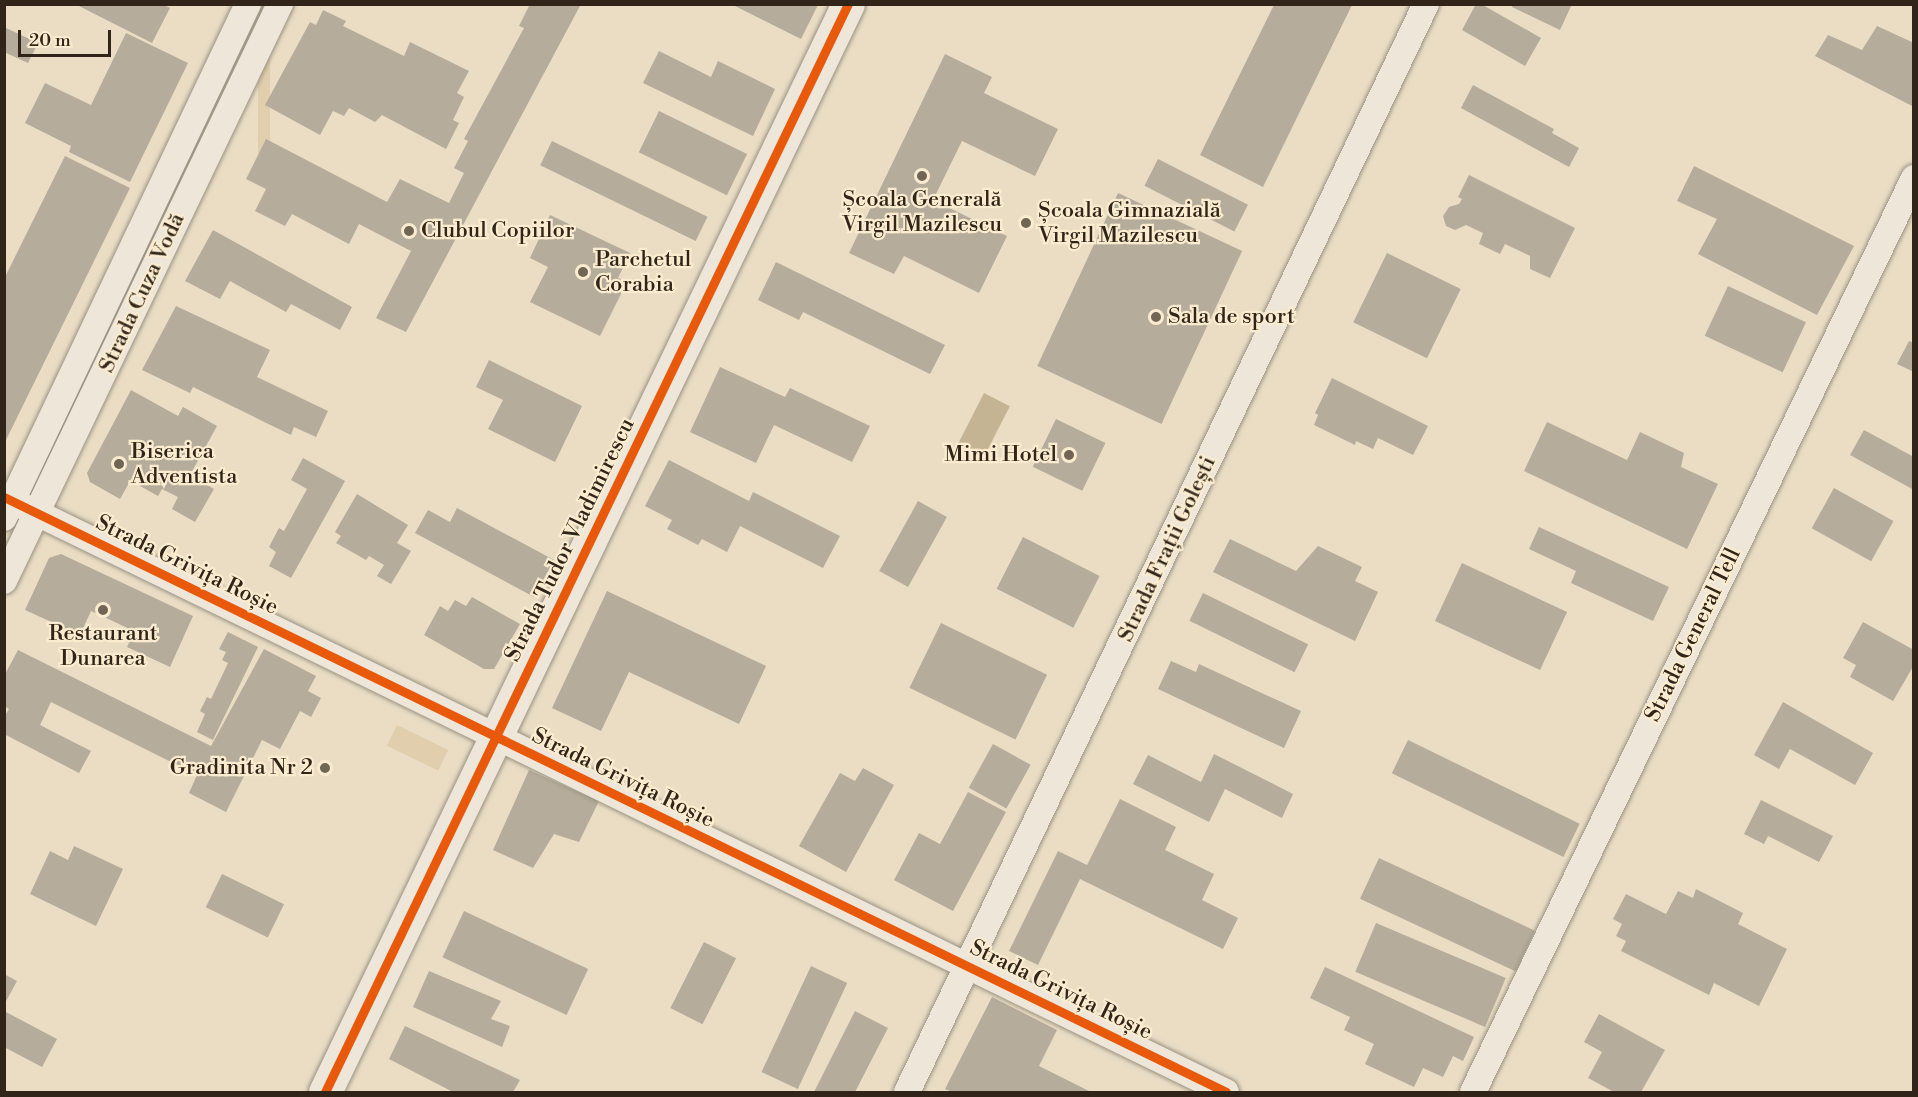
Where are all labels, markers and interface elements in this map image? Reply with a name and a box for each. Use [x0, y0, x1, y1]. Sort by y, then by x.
scale bar [21, 18, 114, 56]
text: 20 m [29, 29, 71, 52]
marker: Școala Generală Virgil Mazilescu [915, 169, 929, 183]
place label: Școala Generală Virgil Mazilescu [842, 186, 1002, 237]
place label: Școala Gimnazială Virgil Mazilescu [1038, 197, 1221, 248]
street label: Strada Cuza Vodă [94, 209, 190, 377]
marker: Școala Gimnazială Virgil Mazilescu [1019, 216, 1033, 230]
place label: Clubul Copiilor [421, 218, 574, 244]
marker: Clubul Copiilor [402, 224, 416, 238]
place label: Parchetul Corabia [595, 246, 691, 298]
marker: Parchetul Corabia [576, 265, 590, 279]
place label: Sala de sport [1168, 304, 1295, 330]
marker: Sala de sport [1149, 310, 1163, 324]
street label: Strada Tudor Vladimirescu [499, 414, 641, 666]
place label: Biserica Adventista [131, 438, 237, 490]
place label: Mimi Hotel [944, 442, 1057, 468]
marker: Mimi Hotel [1062, 448, 1076, 462]
street label: Strada Frații Golești [1112, 452, 1222, 646]
marker: Biserica Adventista [112, 457, 126, 471]
street label: Strada Grivița Roșie [91, 509, 283, 621]
street label: Strada General Tell [1640, 544, 1746, 726]
marker: Restaurant Dunarea [96, 603, 110, 617]
place label: Restaurant Dunarea [48, 620, 158, 672]
street label: Strada Grivița Roșie [527, 722, 719, 834]
place label: Gradinita Nr 2 [170, 755, 313, 781]
marker: Gradinita Nr 2 [318, 761, 332, 775]
street label: Strada Grivița Roșie [965, 934, 1157, 1046]

